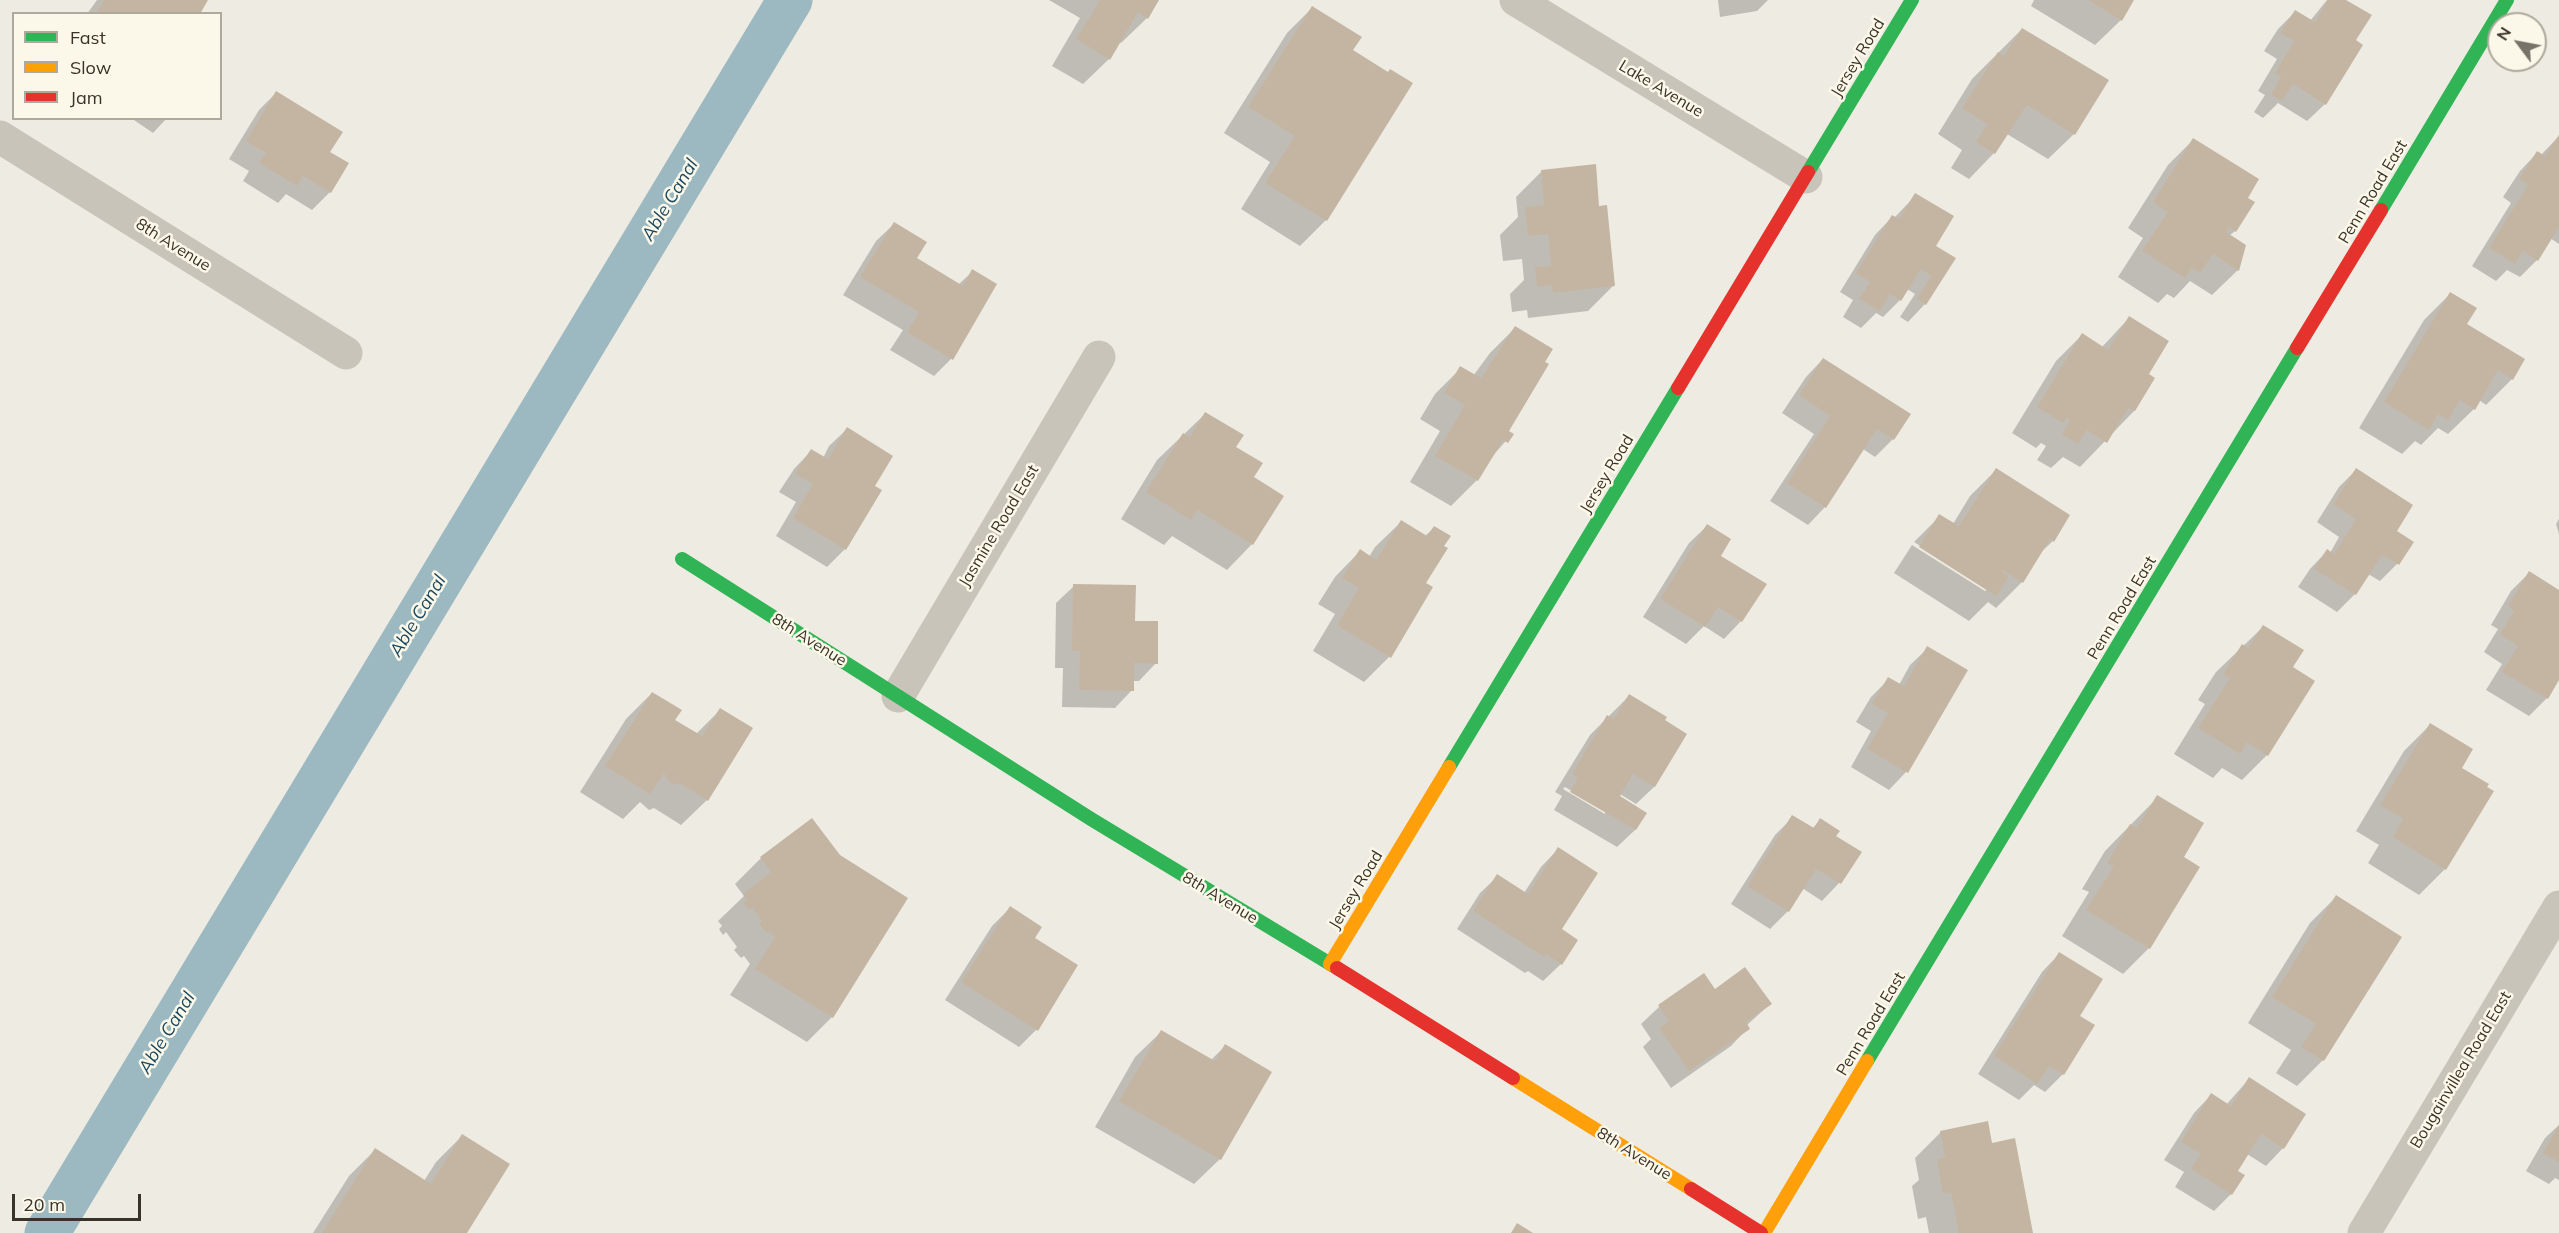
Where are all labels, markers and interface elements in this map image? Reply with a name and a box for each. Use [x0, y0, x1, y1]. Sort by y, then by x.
legend [12, 12, 222, 120]
north arrow [2487, 12, 2547, 72]
street label: Jersey Road [1827, 15, 1889, 101]
text: N [2492, 23, 2515, 44]
text: Fast [70, 26, 106, 49]
text: Slow [70, 56, 111, 79]
street label: Lake Avenue [1615, 56, 1707, 122]
text: Jam [70, 86, 103, 109]
street label: Penn Road East [2335, 137, 2411, 247]
water label: Able Canal [637, 155, 703, 245]
street label: 8th Avenue [132, 214, 214, 276]
street label: Jersey Road [1576, 431, 1638, 517]
street label: Jasmine Road East [955, 462, 1043, 590]
street label: Penn Road East [2084, 553, 2160, 663]
water label: Able Canal [385, 571, 451, 661]
street label: 8th Avenue [768, 609, 850, 671]
street label: Jersey Road [1325, 847, 1387, 933]
street label: 8th Avenue [1179, 868, 1261, 928]
street label: Penn Road East [1833, 969, 1909, 1079]
water label: Able Canal [134, 988, 200, 1078]
street label: Bougainvillea Road East [2406, 988, 2516, 1152]
street label: 8th Avenue [1593, 1123, 1675, 1185]
scale bar [15, 1182, 144, 1220]
text: 20 m [23, 1193, 65, 1216]

